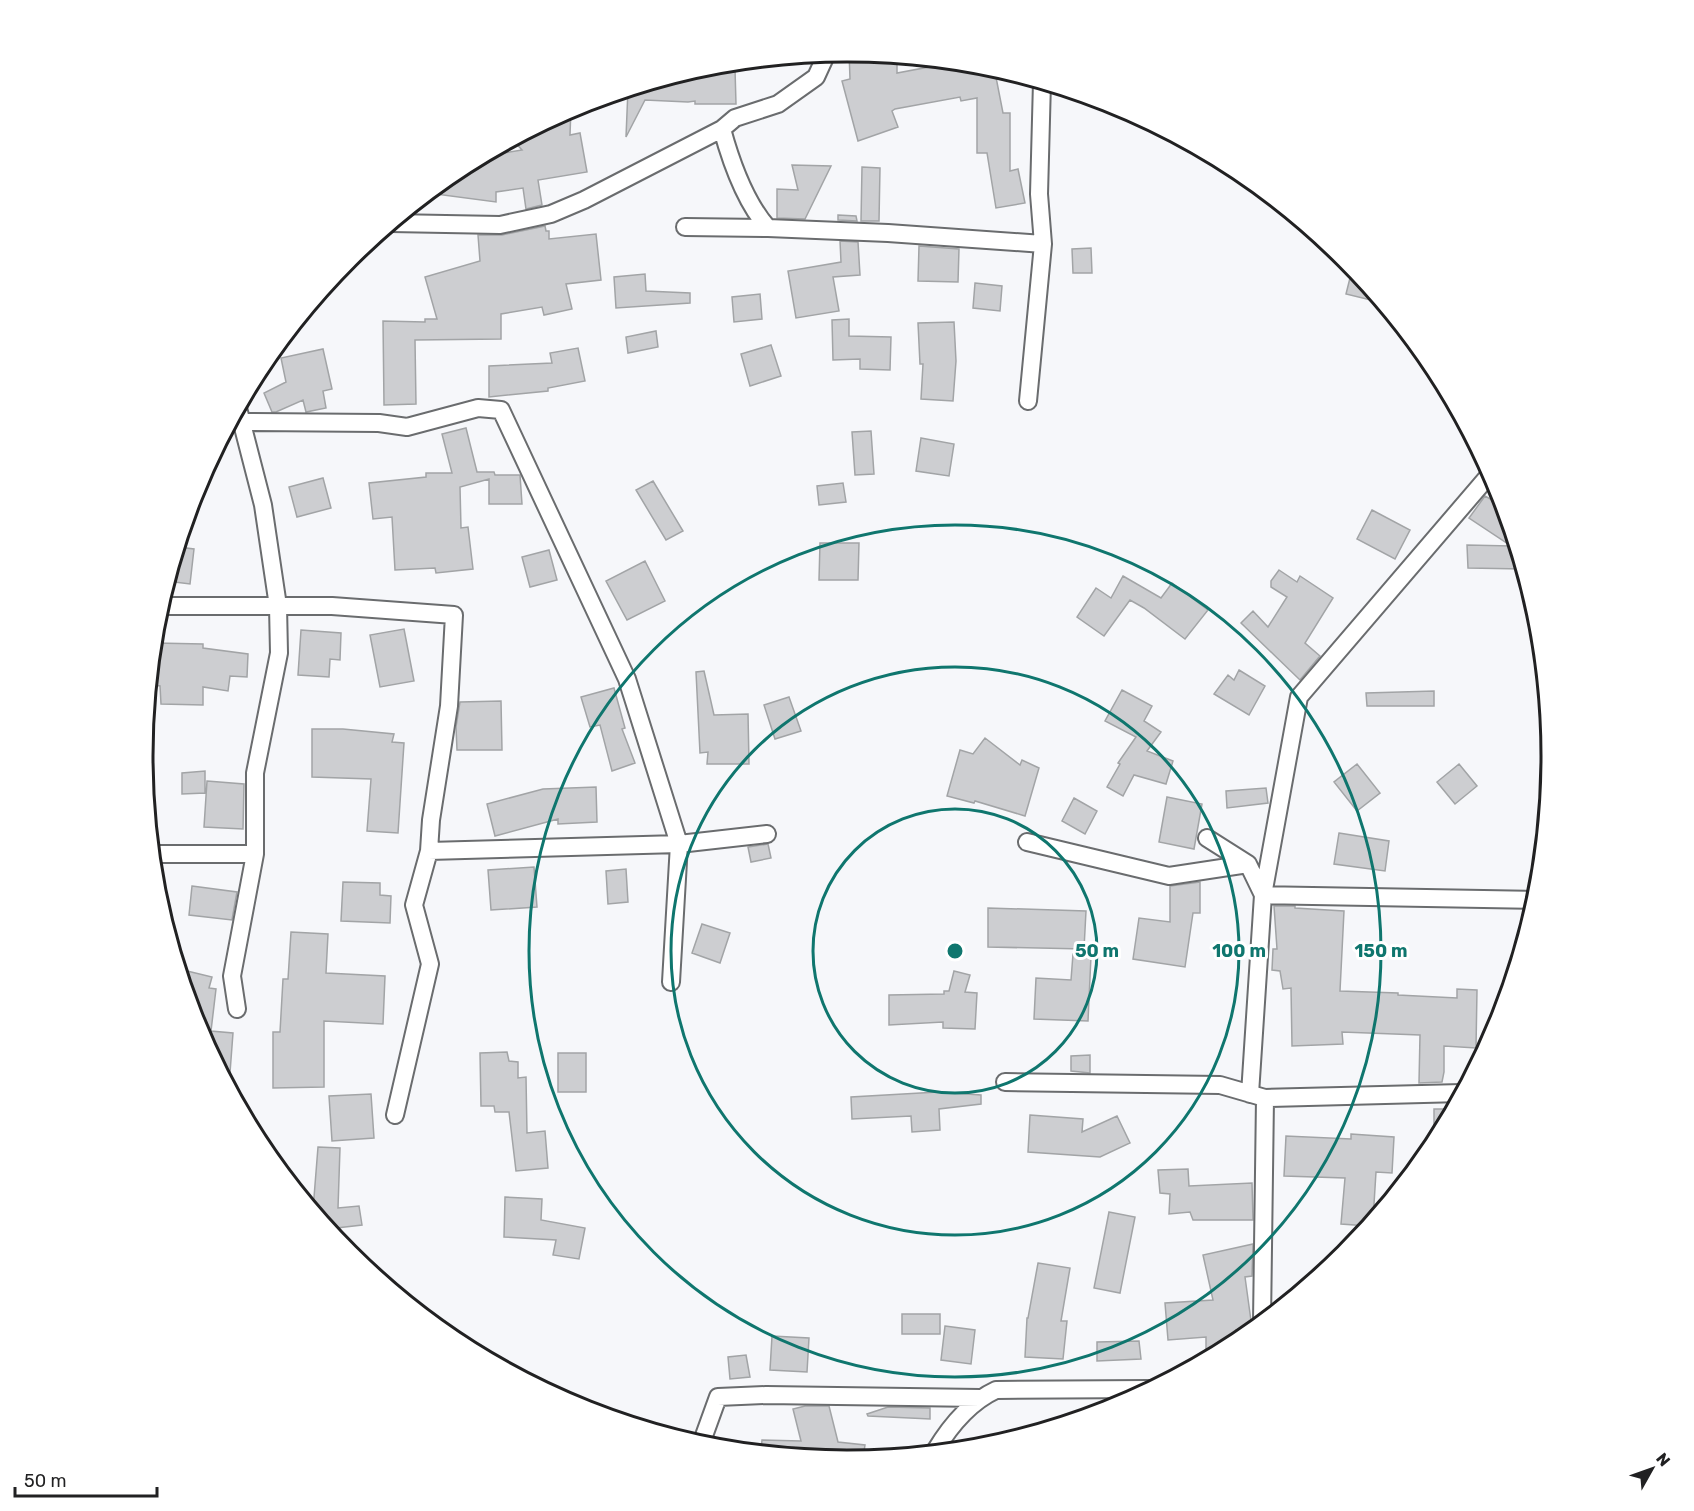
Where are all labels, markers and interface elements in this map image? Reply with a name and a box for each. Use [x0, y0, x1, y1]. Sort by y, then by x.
text: 50 m [1075, 940, 1119, 962]
text: 100 m [1212, 940, 1266, 962]
text: 150 m [1354, 940, 1408, 962]
centre of rings [945, 941, 965, 961]
north arrow [1622, 1439, 1682, 1499]
text: N [1652, 1449, 1674, 1470]
scale bar [15, 1460, 158, 1498]
text: 50 m [24, 1470, 67, 1492]

